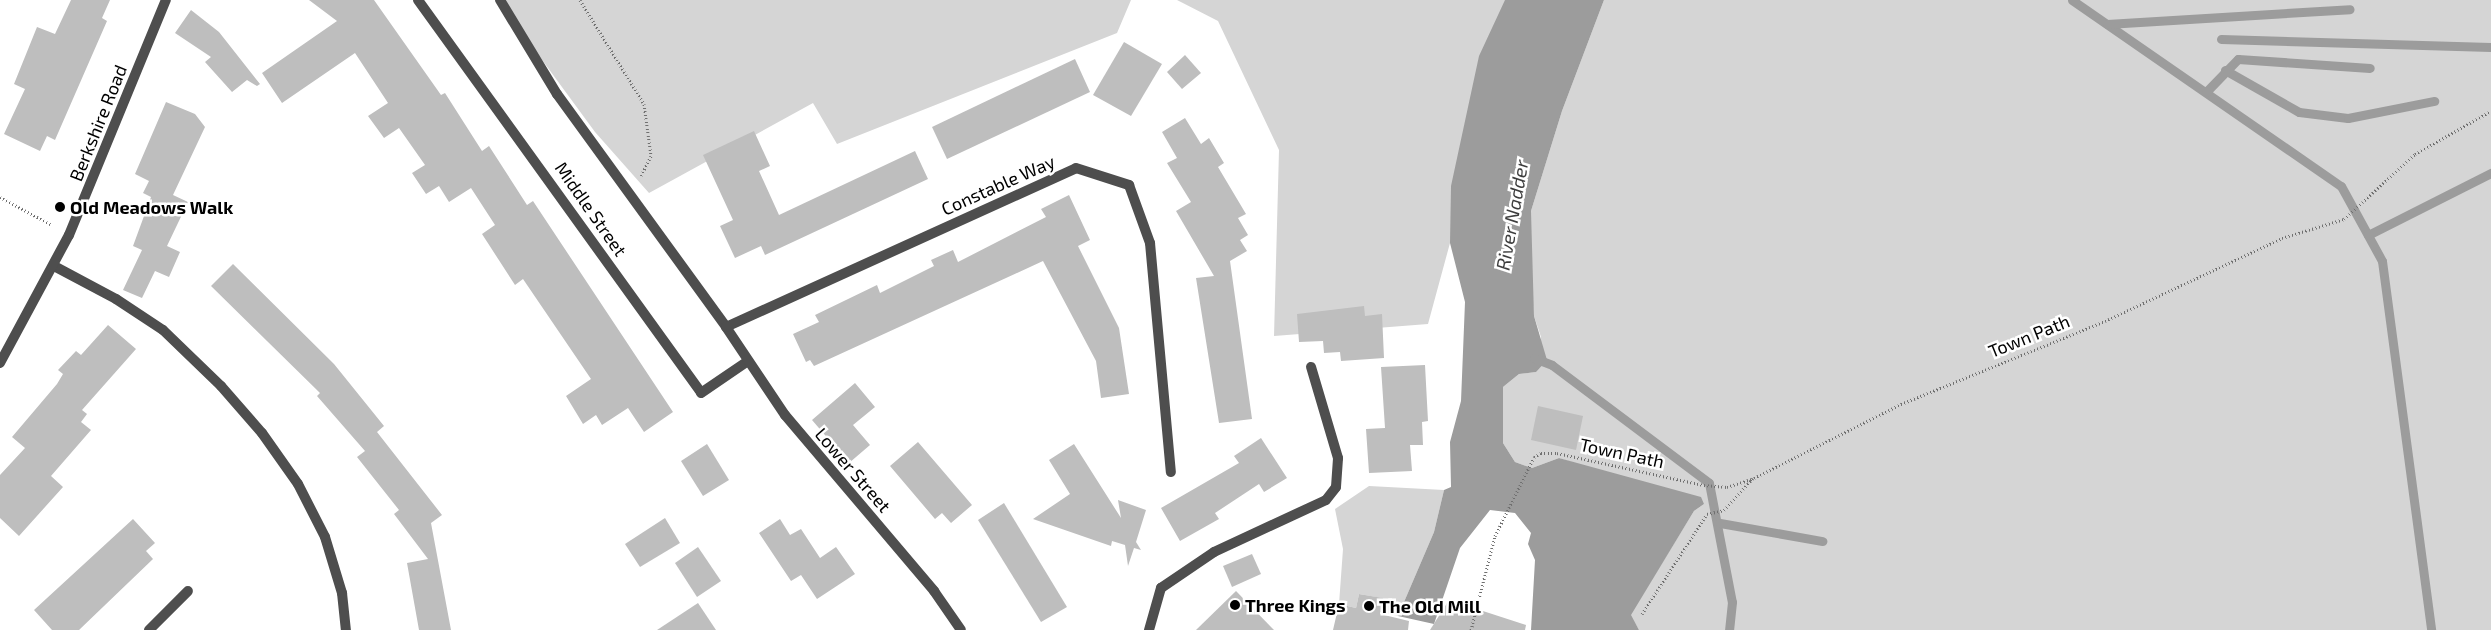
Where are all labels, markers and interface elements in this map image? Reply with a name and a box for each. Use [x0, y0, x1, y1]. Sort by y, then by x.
street label: Berkshire Road [65, 62, 131, 184]
street label: Constable Way [938, 150, 1058, 220]
street label: Middle Street [551, 158, 631, 260]
water label: River Nadder [1491, 158, 1533, 272]
place label: Old Meadows Walk [70, 196, 233, 218]
marker: Old Meadows Walk [54, 201, 66, 213]
street label: Town Path [1985, 310, 2073, 362]
street label: Lower Street [810, 423, 896, 517]
street label: Town Path [1578, 434, 1666, 472]
place label: Three Kings [1245, 594, 1346, 616]
place label: The Old Mill [1379, 595, 1481, 617]
marker: Three Kings [1229, 599, 1241, 611]
marker: The Old Mill [1363, 600, 1375, 612]

